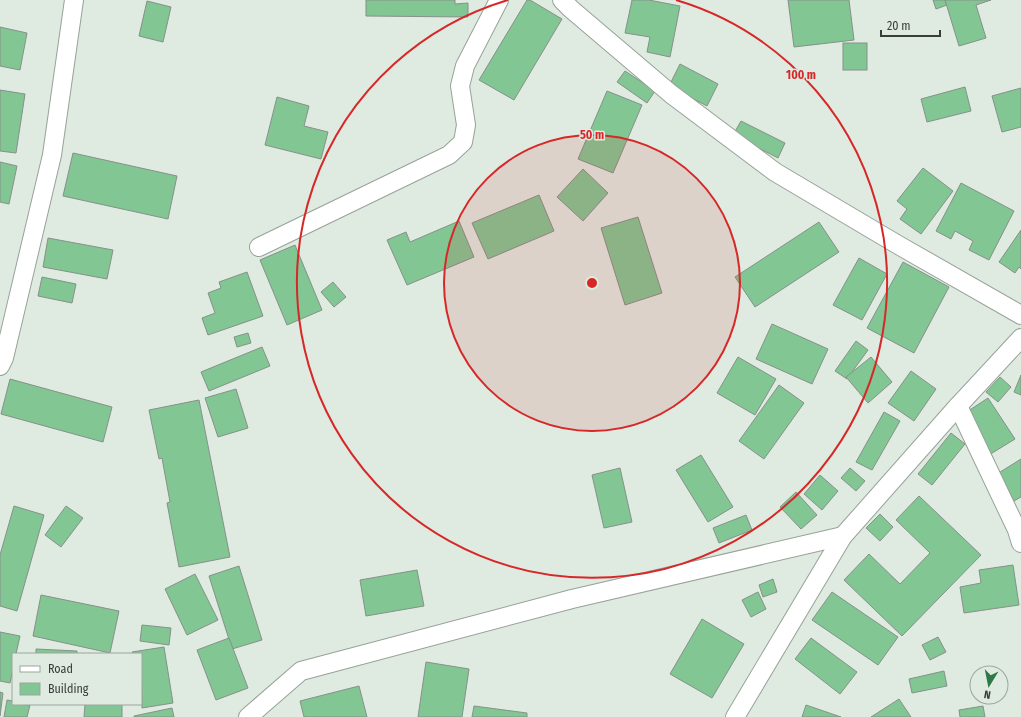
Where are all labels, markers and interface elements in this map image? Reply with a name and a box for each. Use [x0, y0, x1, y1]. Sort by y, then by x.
scale bar [881, 12, 940, 38]
text: 20 m [887, 19, 911, 33]
text: 100 m [786, 68, 816, 82]
text: 50 m [580, 128, 604, 142]
centre of rings [585, 276, 599, 290]
legend [12, 653, 142, 705]
text: Road [48, 662, 73, 676]
north arrow [969, 665, 1009, 705]
text: Building [48, 682, 89, 696]
text: N [983, 687, 992, 701]

